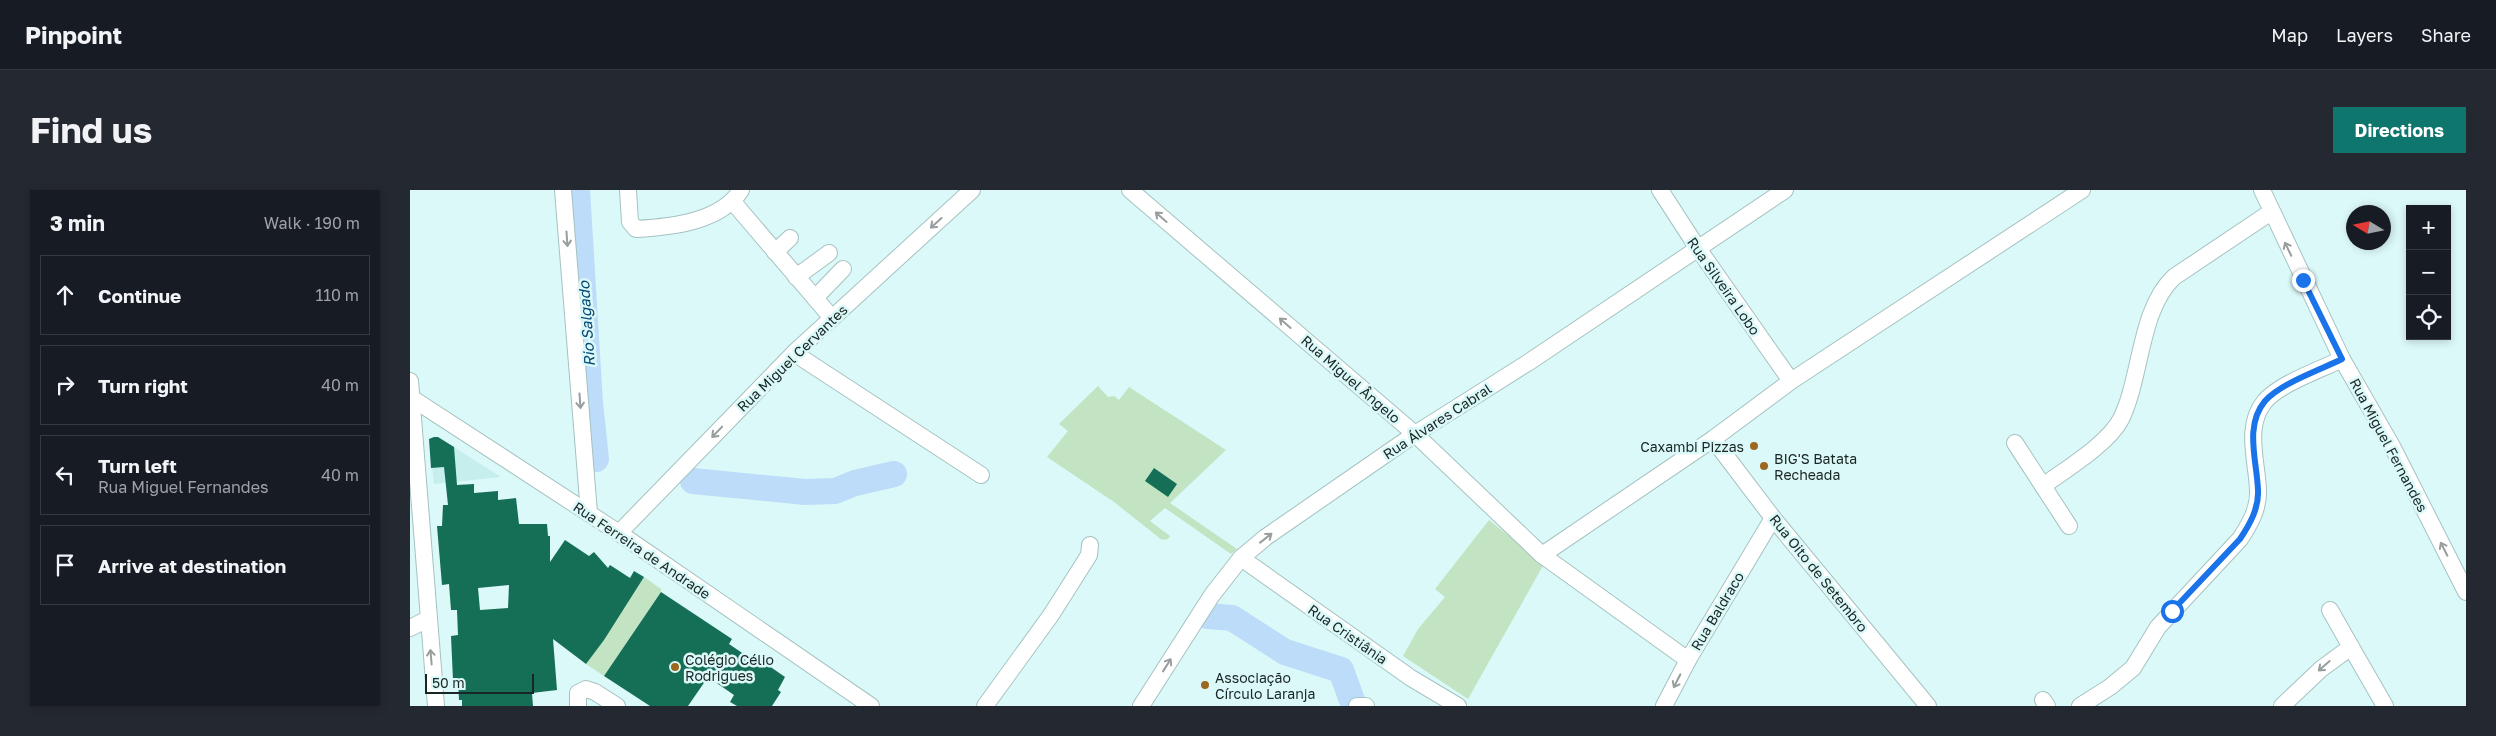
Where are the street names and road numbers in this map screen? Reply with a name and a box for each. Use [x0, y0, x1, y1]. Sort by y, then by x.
street label: Rua Silveira Lobo [1684, 234, 1764, 338]
street label: Rua Miguel Cervantes [733, 301, 851, 415]
street label: Rua Miguel Ângelo [1298, 331, 1404, 427]
street label: Rua Miguel Fernandes [2346, 375, 2432, 515]
street label: Rua Álvares Cabral [1380, 380, 1494, 462]
street label: Rua Ferreira de Andrade [570, 498, 714, 602]
street label: Rua Oito de Setembro [1766, 511, 1872, 635]
street label: Rua Baldraco [1687, 569, 1747, 653]
street label: Rua Cristiânia [1305, 600, 1391, 668]

